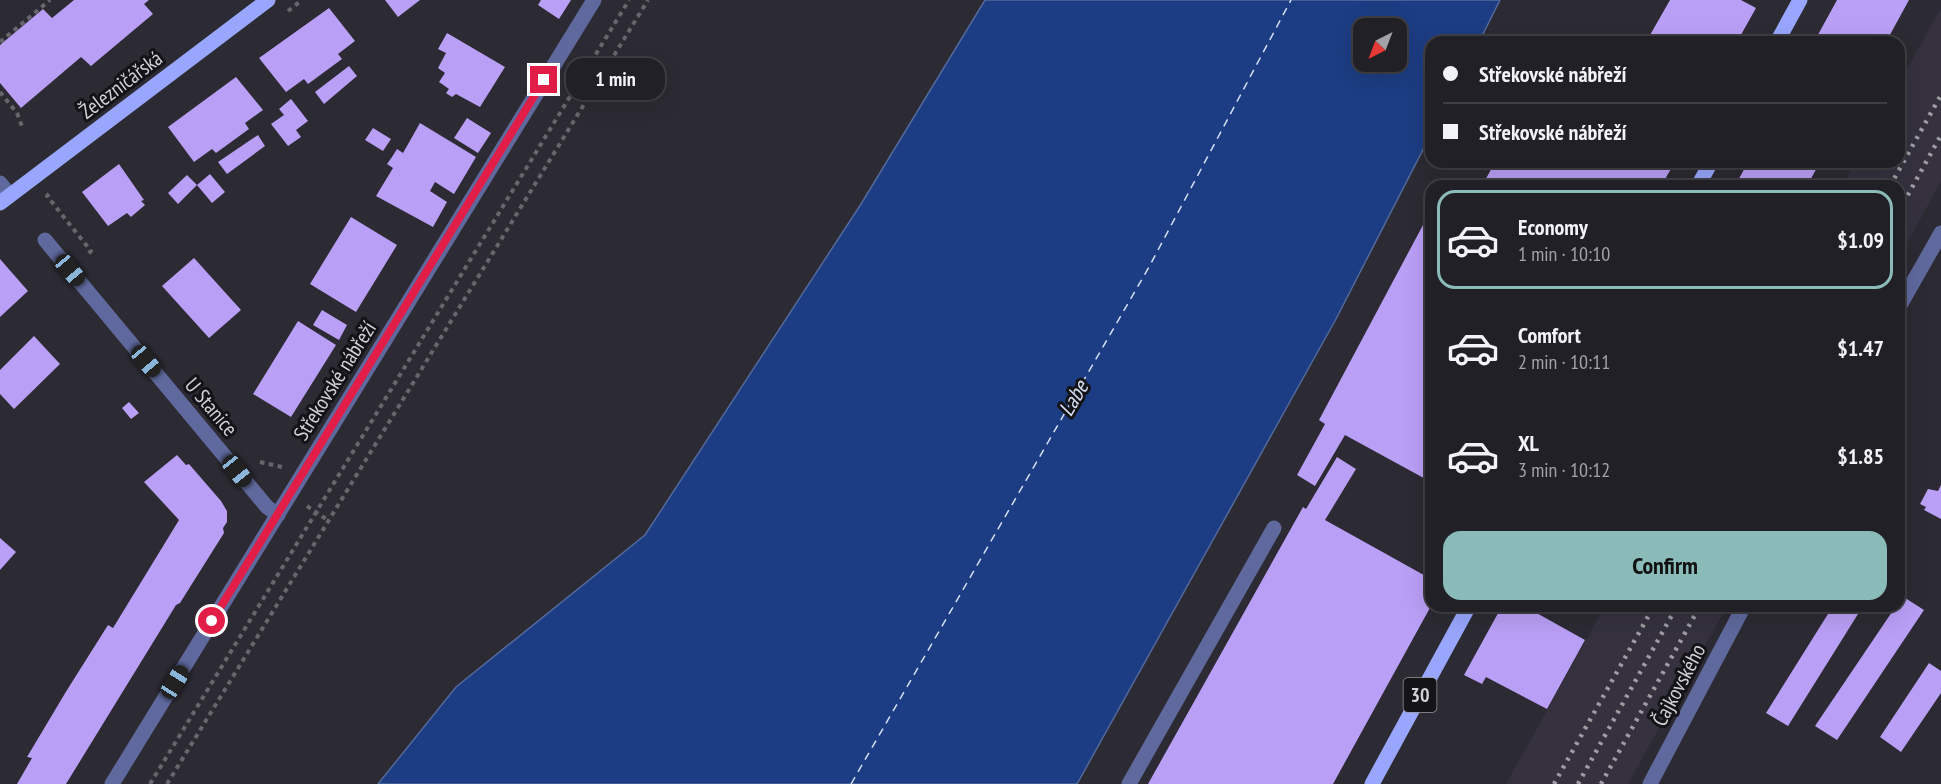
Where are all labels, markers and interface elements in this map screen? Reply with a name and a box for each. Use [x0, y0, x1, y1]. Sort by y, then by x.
north arrow [1353, 18, 1407, 72]
map controls [1353, 18, 1407, 72]
street label: Železničářská [74, 45, 168, 125]
callout: 1 min [565, 59, 664, 101]
text: Střekovské nábřeží [1479, 60, 1627, 88]
route end [530, 66, 557, 93]
text: 1 min [595, 66, 636, 92]
text: Střekovské nábřeží [1479, 118, 1627, 146]
icon: car [1446, 213, 1500, 267]
text: Economy [1518, 213, 1588, 241]
text: $1.09 [1837, 226, 1884, 254]
text: 1 min · 10:10 [1518, 241, 1610, 267]
car [52, 250, 88, 290]
street label: Střekovské nábřeží [287, 316, 382, 445]
icon: car [1446, 321, 1500, 375]
text: Comfort [1518, 321, 1581, 349]
text: $1.47 [1837, 334, 1884, 362]
car [128, 341, 164, 381]
text: 2 min · 10:11 [1518, 349, 1610, 375]
street label: U Stanice [179, 372, 244, 441]
water label: Labe [1052, 374, 1095, 421]
icon: car [1446, 429, 1500, 483]
text: XL [1518, 429, 1539, 457]
text: $1.85 [1837, 442, 1884, 470]
car [219, 451, 255, 491]
text: 3 min · 10:12 [1518, 457, 1610, 483]
button: Confirm [1443, 531, 1887, 600]
route start [198, 607, 225, 634]
street label: Čajkovského [1646, 639, 1711, 730]
car [158, 662, 192, 702]
road number: 30 [1404, 678, 1436, 712]

